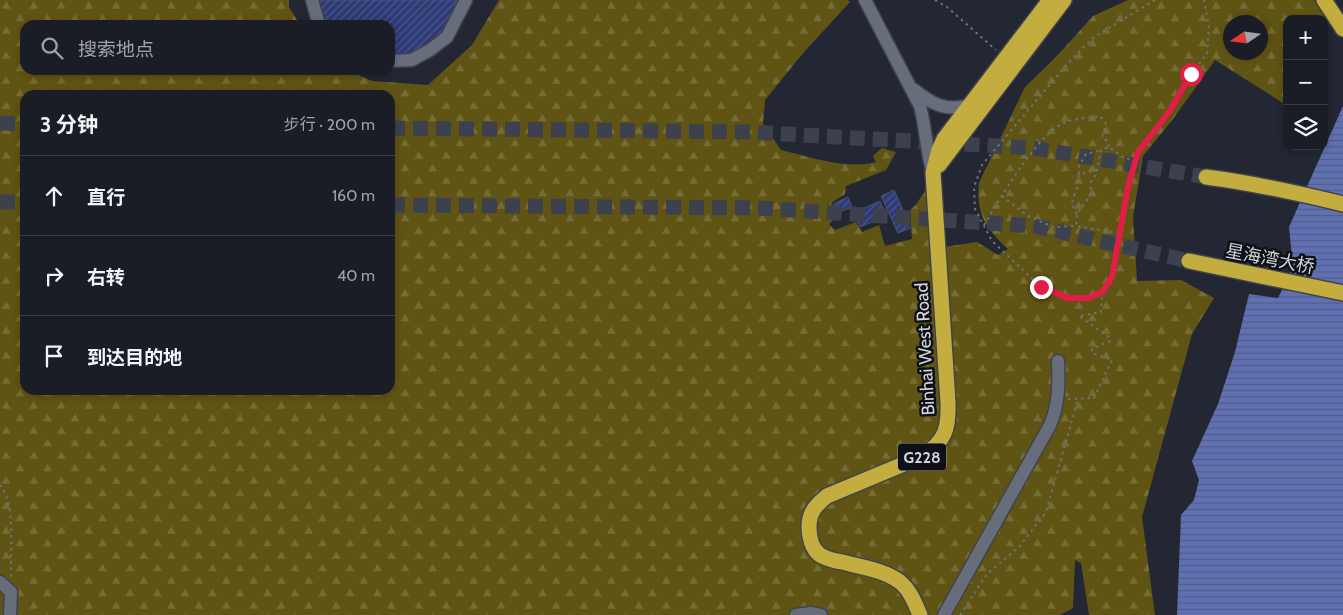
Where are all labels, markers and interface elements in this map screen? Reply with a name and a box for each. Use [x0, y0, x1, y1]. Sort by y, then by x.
north arrow [1223, 15, 1268, 60]
map controls [1283, 15, 1328, 150]
button: + [1283, 15, 1328, 60]
search box [20, 20, 395, 75]
icon: search [38, 34, 66, 62]
text: 搜索地点 [78, 38, 154, 61]
button: − [1283, 60, 1328, 105]
route start [1180, 63, 1203, 86]
button: layers [1283, 105, 1328, 150]
text: 3 分钟 [40, 112, 98, 137]
text: 步行 · 200 m [284, 115, 375, 134]
icon: ahead [40, 182, 68, 210]
text: 直行 [87, 186, 125, 209]
text: 160 m [332, 186, 375, 205]
street label: 星海湾大桥 [1224, 240, 1316, 278]
icon: right [40, 262, 68, 290]
text: 右转 [87, 266, 125, 289]
text: 40 m [337, 266, 375, 285]
route end [1030, 276, 1053, 299]
street label: Binhai West Road [911, 282, 939, 416]
icon: arrive [40, 342, 68, 370]
text: 到达目的地 [87, 346, 182, 369]
road number: G228 [898, 444, 946, 471]

